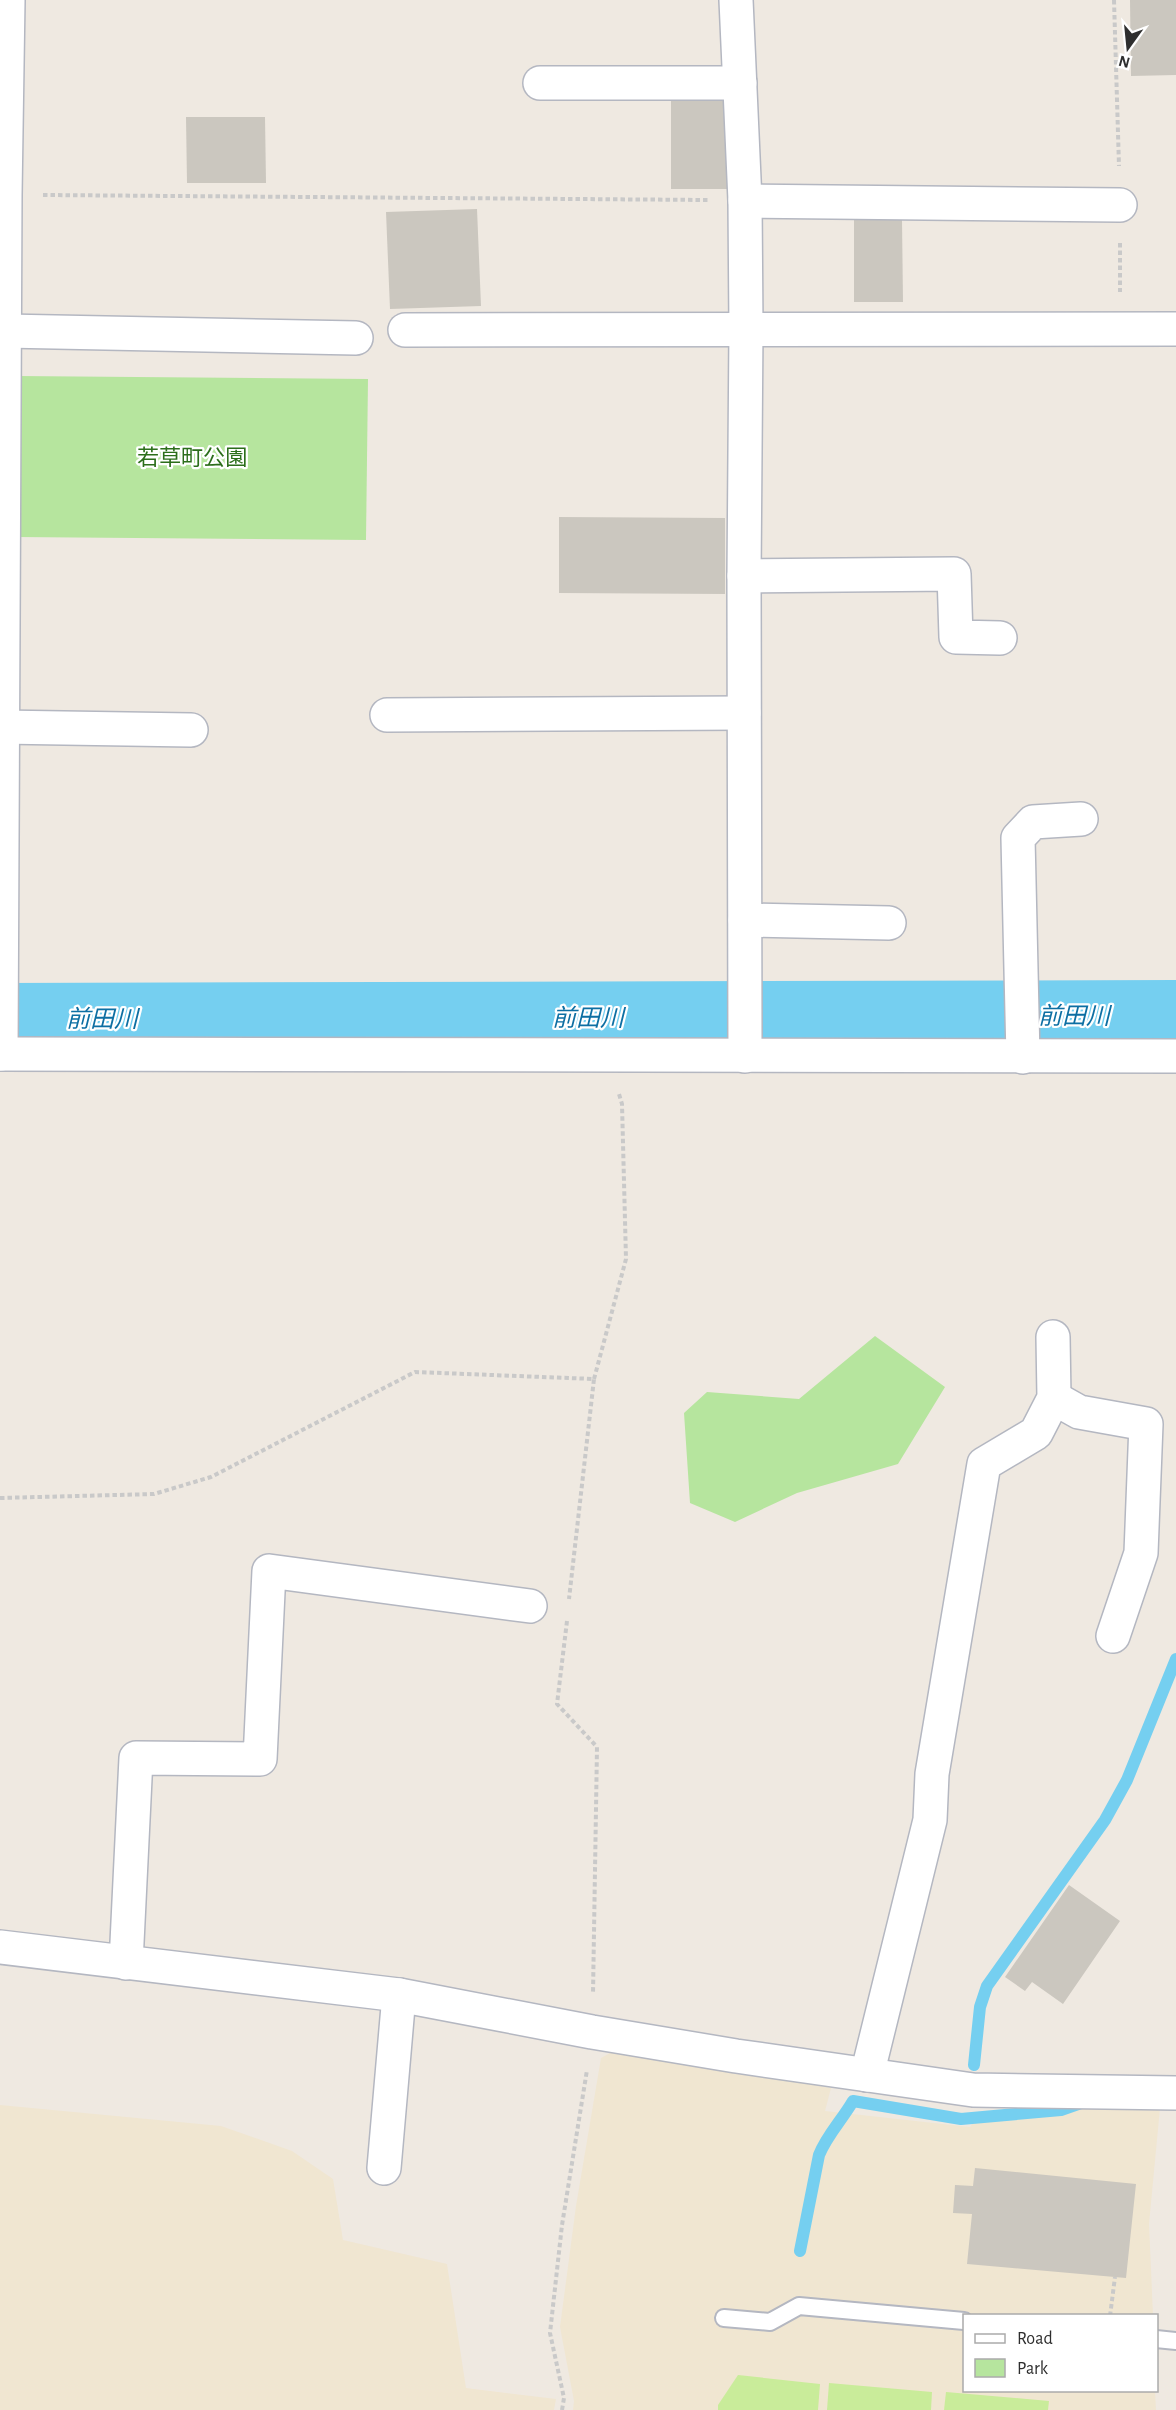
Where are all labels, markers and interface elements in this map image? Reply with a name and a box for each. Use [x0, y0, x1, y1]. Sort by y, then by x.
north arrow [1098, 18, 1158, 78]
text: N [1117, 52, 1132, 71]
park label: 若草町公園 [137, 446, 247, 469]
water label: 前田川 [1038, 1003, 1113, 1029]
water label: 前田川 [552, 1005, 627, 1031]
water label: 前田川 [66, 1006, 141, 1032]
legend [963, 2314, 1158, 2392]
text: Road [1017, 2330, 1053, 2348]
text: Park [1017, 2360, 1049, 2378]

